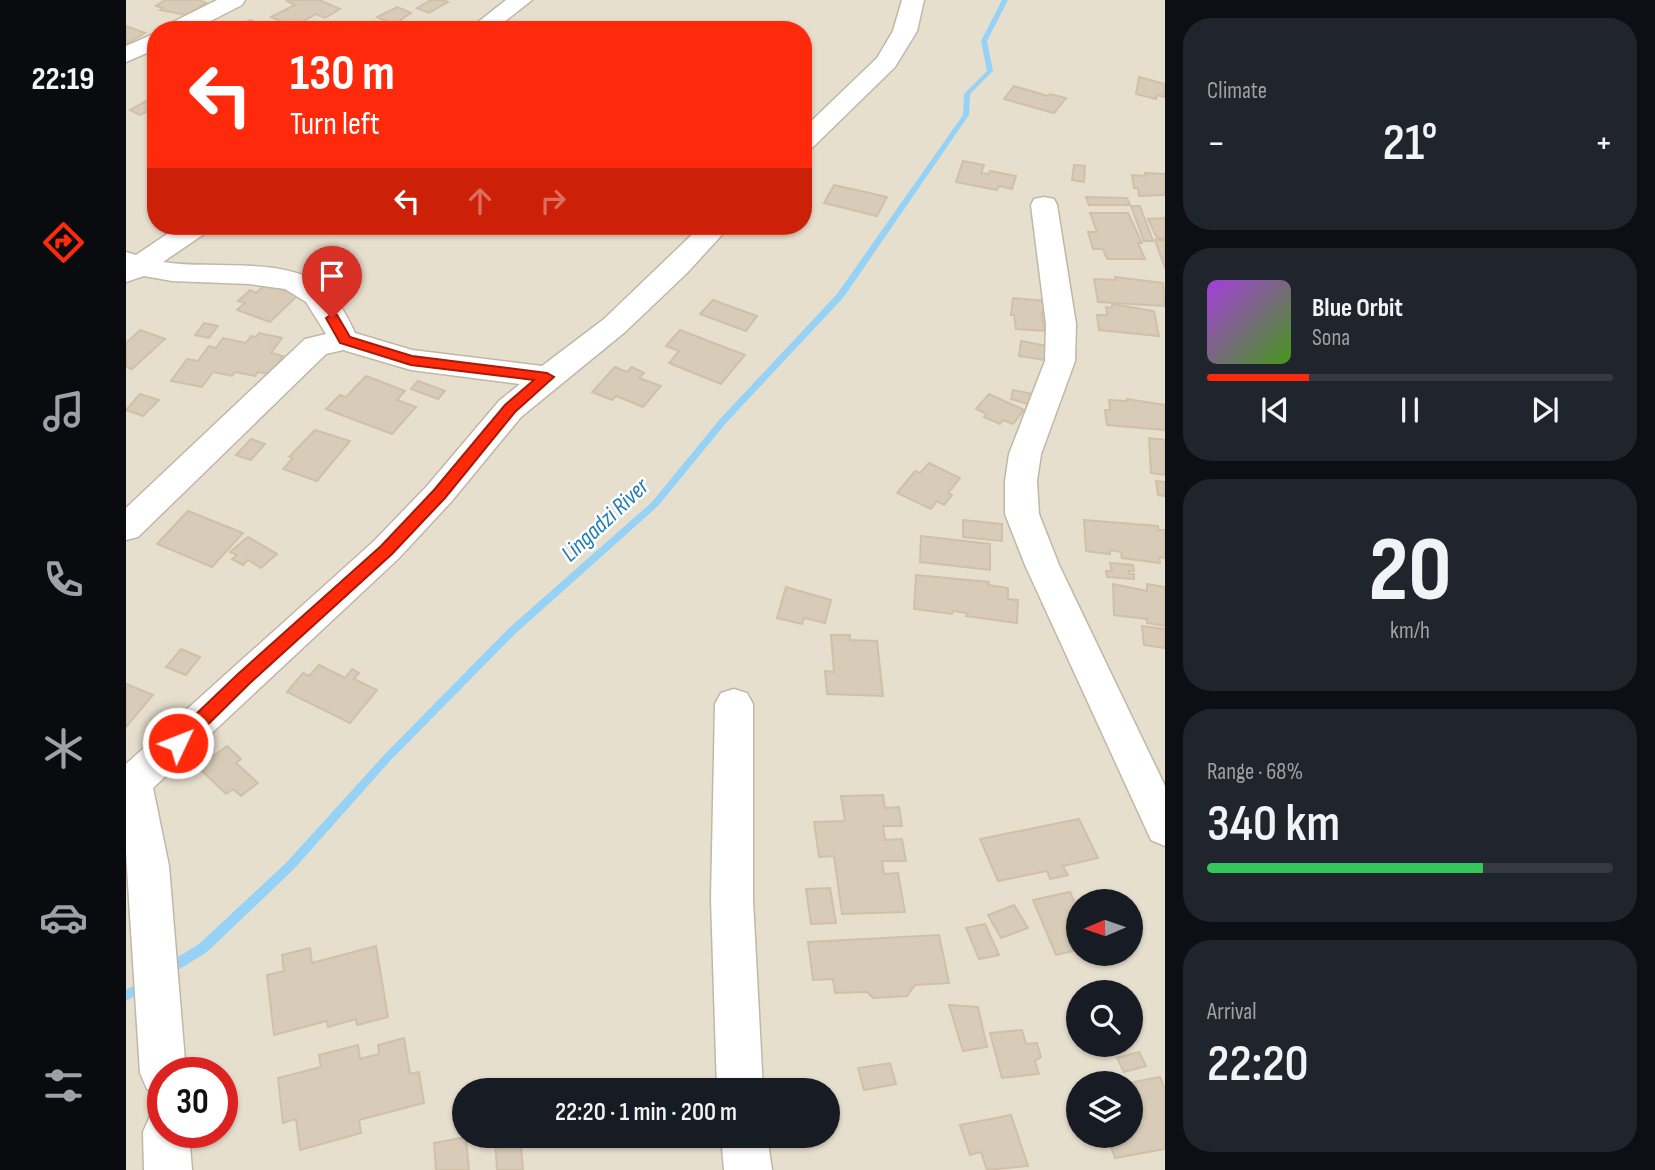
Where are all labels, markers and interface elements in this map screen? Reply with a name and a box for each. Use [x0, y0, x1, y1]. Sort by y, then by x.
text: 130 m [290, 45, 395, 104]
icon: left [175, 49, 266, 140]
text: 22:19 [32, 60, 94, 99]
text: Climate [1207, 77, 1267, 105]
text: Turn left [290, 105, 380, 144]
text: 21° [1383, 112, 1437, 175]
text: − [1207, 121, 1226, 166]
text: + [1594, 121, 1613, 166]
icon: left [388, 182, 426, 220]
icon: ahead [461, 182, 499, 220]
icon: right [534, 182, 572, 220]
icon: directions [39, 218, 88, 267]
pin [302, 246, 362, 318]
icon: arrive [313, 257, 351, 295]
text: Blue Orbit [1312, 293, 1403, 324]
text: Sona [1312, 324, 1350, 352]
icon: music [39, 387, 88, 436]
icon: previous [1256, 391, 1294, 429]
icon: pause [1391, 391, 1429, 429]
icon: next [1526, 391, 1564, 429]
water label: Lingadzi River [555, 471, 656, 568]
text: 20 [1368, 517, 1452, 626]
icon: phone [39, 555, 88, 604]
text: km/h [1390, 617, 1430, 645]
position arrow [141, 706, 215, 780]
icon: climate [39, 724, 88, 773]
text: Range · 68% [1207, 758, 1303, 786]
text: 340 km [1207, 793, 1340, 856]
north arrow [1066, 889, 1143, 966]
map controls [1066, 889, 1143, 1148]
icon: car [39, 893, 88, 942]
button: search [1066, 980, 1143, 1057]
text: Arrival [1207, 998, 1256, 1026]
text: 22:20 [1207, 1033, 1309, 1096]
speed limit sign: 30 [147, 1057, 238, 1148]
icon: filters [39, 1061, 88, 1110]
button: layers [1066, 1071, 1143, 1148]
text: 22:20 · 1 min · 200 m [555, 1097, 737, 1128]

